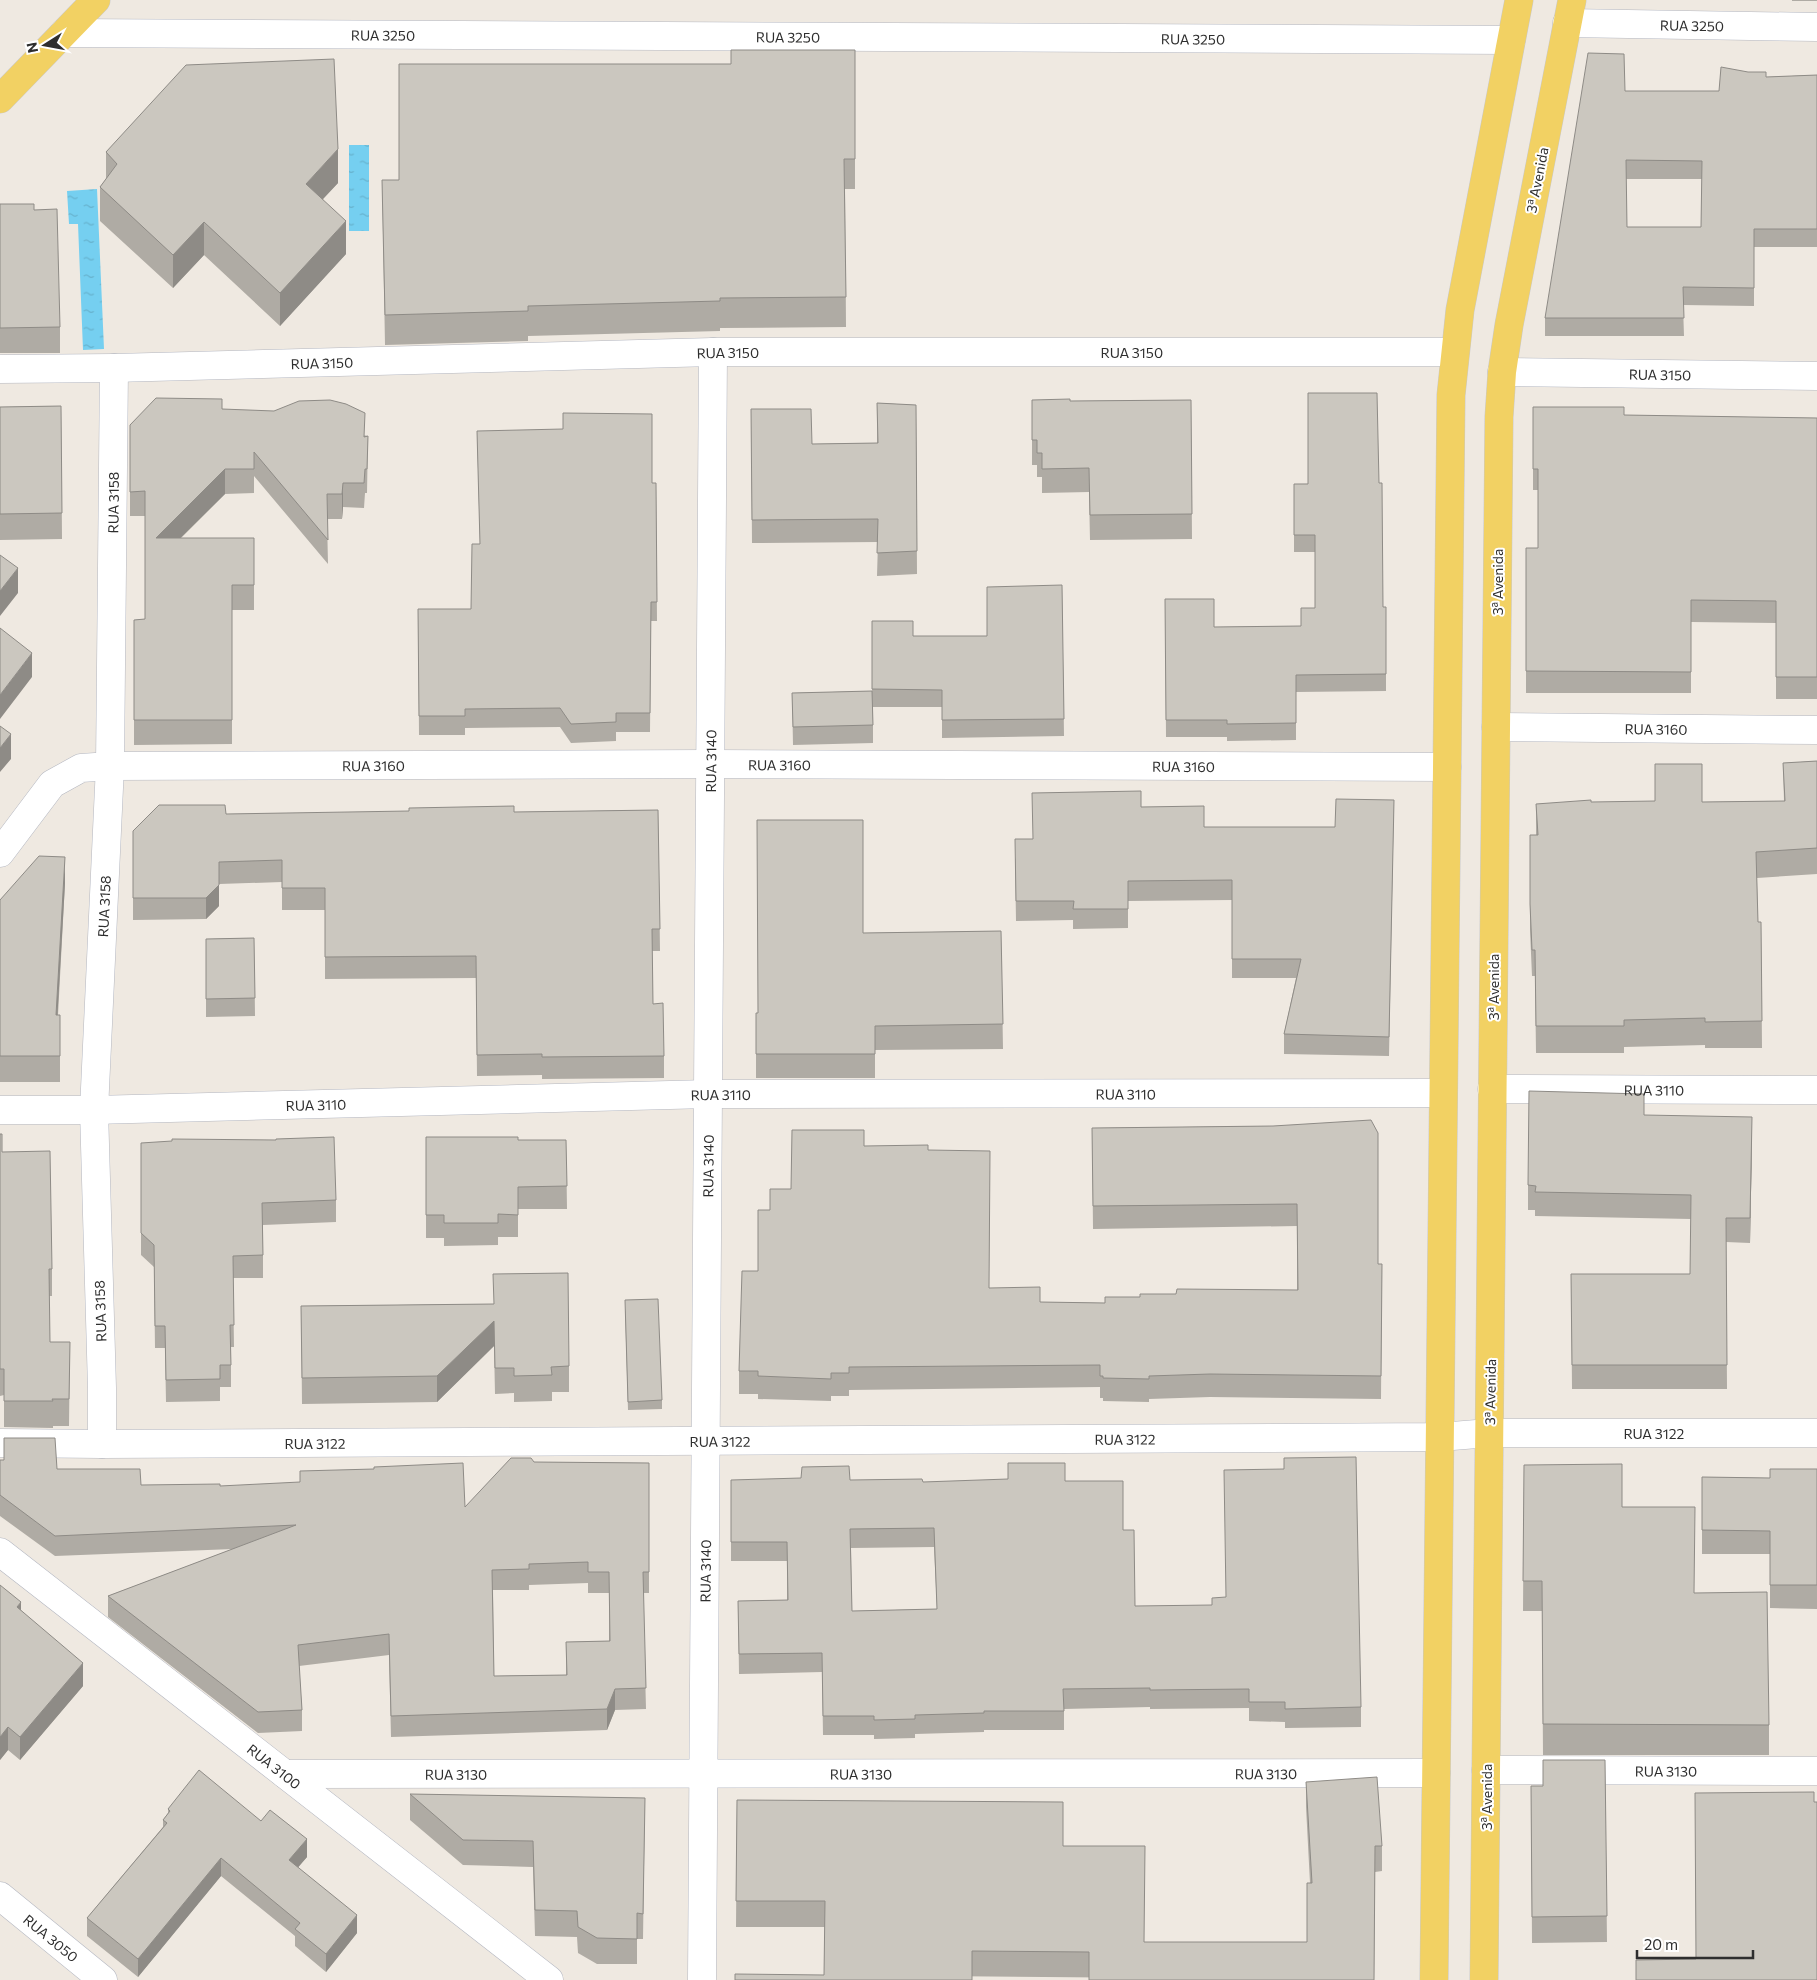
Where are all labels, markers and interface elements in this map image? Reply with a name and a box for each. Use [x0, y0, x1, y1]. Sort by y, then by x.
street label: RUA 3250 [1660, 16, 1724, 34]
north arrow [20, 20, 70, 70]
street label: RUA 3250 [351, 26, 415, 43]
street label: RUA 3250 [756, 28, 820, 45]
street label: RUA 3250 [1161, 30, 1225, 47]
text: N [22, 41, 41, 54]
street label: 3ª Avenida [1522, 146, 1552, 214]
street label: RUA 3150 [696, 343, 759, 361]
street label: RUA 3150 [1101, 344, 1163, 361]
street label: RUA 3150 [290, 353, 353, 372]
street label: RUA 3150 [1629, 365, 1691, 383]
street label: RUA 3158 [104, 472, 121, 533]
street label: 3ª Avenida [1489, 549, 1506, 615]
street label: RUA 3160 [1624, 720, 1688, 737]
street label: RUA 3140 [702, 730, 719, 792]
street label: RUA 3160 [748, 756, 811, 773]
street label: RUA 3160 [342, 757, 405, 774]
street label: RUA 3160 [1152, 757, 1215, 775]
street label: RUA 3158 [94, 875, 113, 938]
street label: 3ª Avenida [1485, 954, 1502, 1020]
street label: RUA 3110 [1624, 1081, 1684, 1098]
street label: RUA 3110 [690, 1085, 751, 1103]
street label: RUA 3110 [1096, 1085, 1156, 1102]
street label: RUA 3110 [286, 1095, 346, 1114]
street label: RUA 3140 [699, 1135, 716, 1197]
street label: RUA 3158 [90, 1280, 110, 1342]
street label: 3ª Avenida [1481, 1359, 1499, 1425]
street label: RUA 3122 [1623, 1425, 1684, 1442]
street label: RUA 3122 [1095, 1430, 1156, 1447]
street label: RUA 3122 [690, 1432, 751, 1449]
street label: RUA 3122 [285, 1434, 346, 1452]
street label: RUA 3140 [696, 1540, 713, 1602]
street label: RUA 3100 [244, 1740, 305, 1792]
street label: RUA 3130 [1635, 1762, 1697, 1779]
street label: 3ª Avenida [1478, 1764, 1495, 1830]
street label: RUA 3130 [425, 1765, 487, 1782]
street label: RUA 3130 [830, 1765, 892, 1782]
street label: RUA 3130 [1235, 1765, 1297, 1782]
street label: RUA 3050 [20, 1910, 82, 1965]
scale bar [1637, 1928, 1753, 1960]
text: 20 m [1644, 1935, 1678, 1953]

